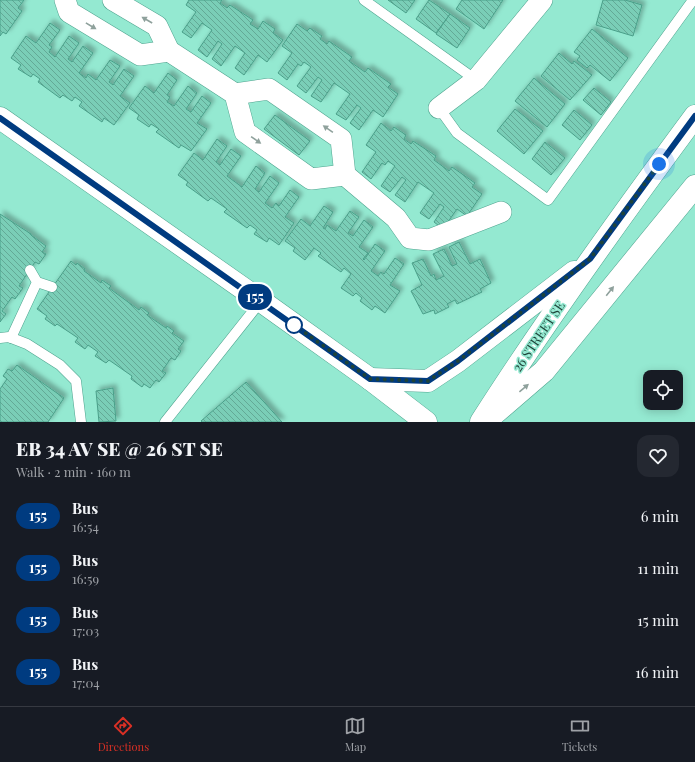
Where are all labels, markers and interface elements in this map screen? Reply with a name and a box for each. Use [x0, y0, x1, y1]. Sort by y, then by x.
one-way arrow [142, 17, 153, 24]
one-way arrow [85, 22, 97, 29]
one-way arrow [322, 125, 333, 133]
one-way arrow [251, 136, 261, 144]
your location [649, 154, 669, 174]
line badge: 155 [232, 284, 278, 310]
one-way arrow [606, 285, 615, 296]
text: 155 [246, 287, 264, 306]
street label: 26 STREET SE [508, 297, 568, 375]
unlabelled marker [285, 316, 303, 334]
map controls [643, 370, 683, 410]
button: locate [643, 370, 683, 410]
one-way arrow [519, 383, 530, 392]
text: EB 34 AV SE @ 26 ST SE [16, 435, 223, 461]
button: heart [637, 435, 679, 477]
text: Walk · 2 min · 160 m [16, 463, 131, 480]
text: Bus [72, 498, 98, 518]
text: 155 [29, 506, 47, 525]
text: 6 min [641, 506, 679, 526]
text: 16:54 [72, 518, 99, 535]
text: Bus [72, 550, 98, 570]
text: 155 [29, 558, 47, 577]
text: 11 min [637, 558, 679, 578]
text: 16:59 [72, 570, 99, 587]
text: Bus [72, 602, 98, 622]
text: 155 [29, 610, 47, 629]
text: 15 min [637, 610, 679, 630]
text: 17:03 [72, 622, 99, 639]
text: Bus [72, 654, 98, 674]
text: 155 [29, 662, 47, 681]
text: 16 min [635, 662, 679, 682]
text: 17:04 [72, 674, 100, 691]
tab: Directions [98, 715, 149, 754]
tab: Map [344, 715, 366, 754]
tab: Tickets [562, 715, 597, 754]

